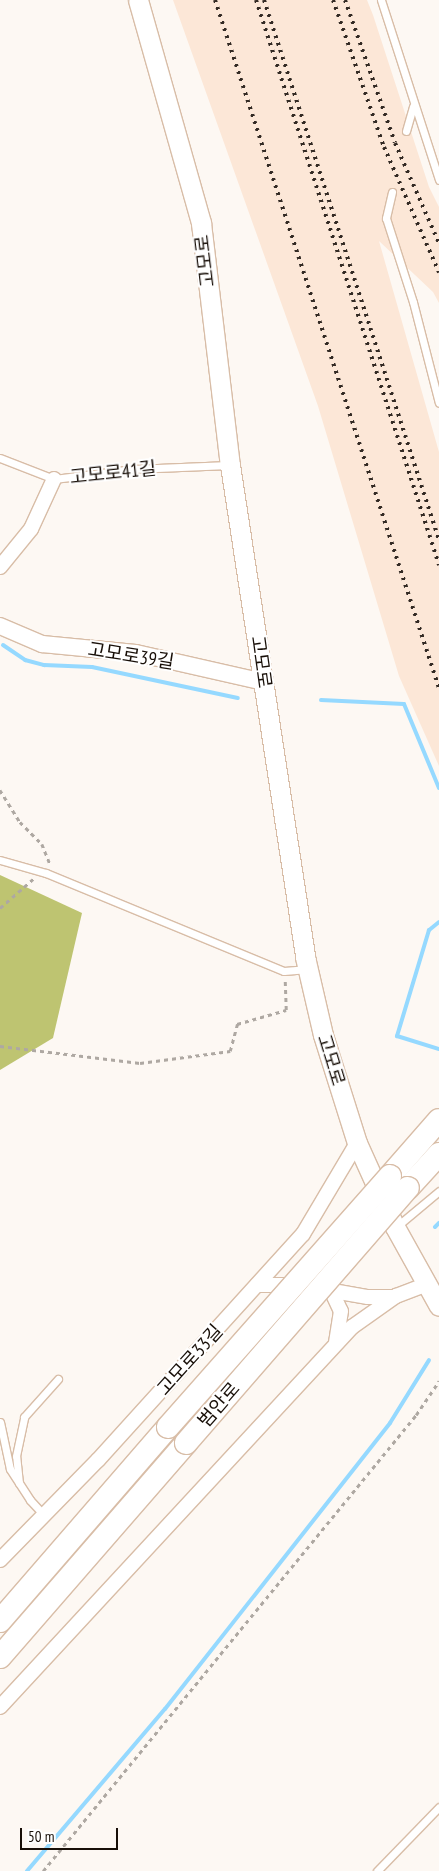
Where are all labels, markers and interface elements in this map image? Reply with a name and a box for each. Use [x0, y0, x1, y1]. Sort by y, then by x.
street label: 고모로 [190, 234, 220, 288]
street label: 고모로41길 [69, 457, 157, 489]
street label: 고모로 [246, 634, 276, 690]
street label: 고모로39길 [86, 638, 176, 674]
street label: 고모로 [312, 1032, 350, 1088]
street label: 고모로33길 [152, 1320, 228, 1400]
street label: 범안로 [193, 1378, 245, 1432]
scale bar [22, 1818, 120, 1850]
text: 50 m [28, 1827, 54, 1846]

